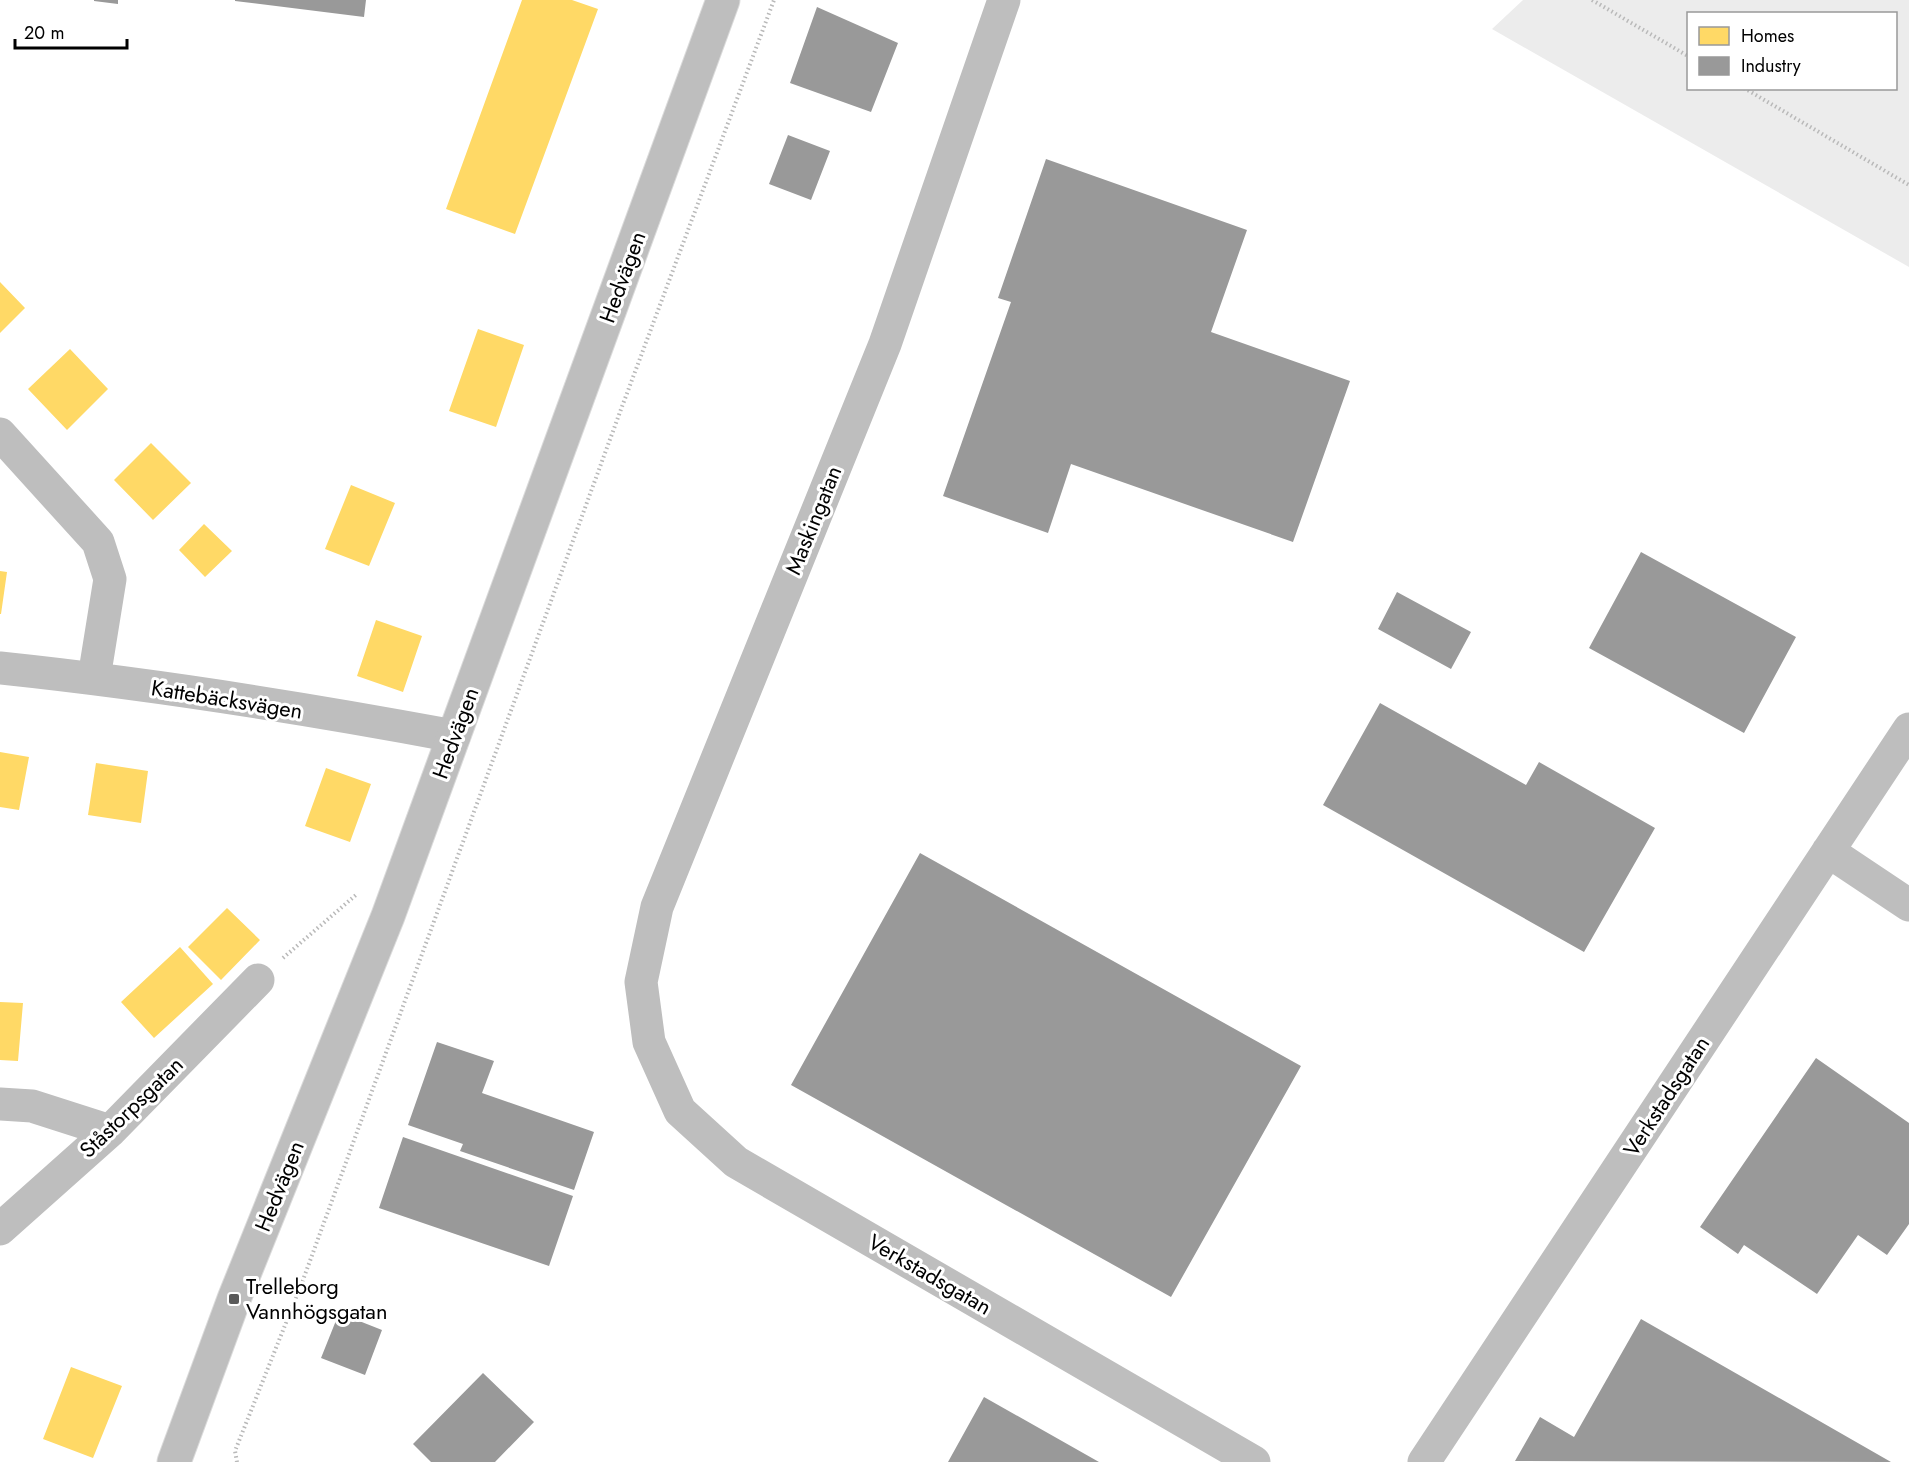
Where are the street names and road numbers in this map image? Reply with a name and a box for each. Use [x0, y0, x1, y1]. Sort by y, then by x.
street label: Hedvägen [591, 227, 653, 327]
street label: Maskingatan [777, 461, 849, 579]
street label: Kattebäcksvägen [149, 671, 305, 727]
street label: Hedvägen [424, 683, 486, 783]
street label: Verkstadsgatan [1615, 1029, 1717, 1163]
street label: Ståstorpsgatan [72, 1049, 190, 1165]
street label: Hedvägen [246, 1136, 312, 1236]
street label: Verkstadsgatan [862, 1226, 998, 1322]

